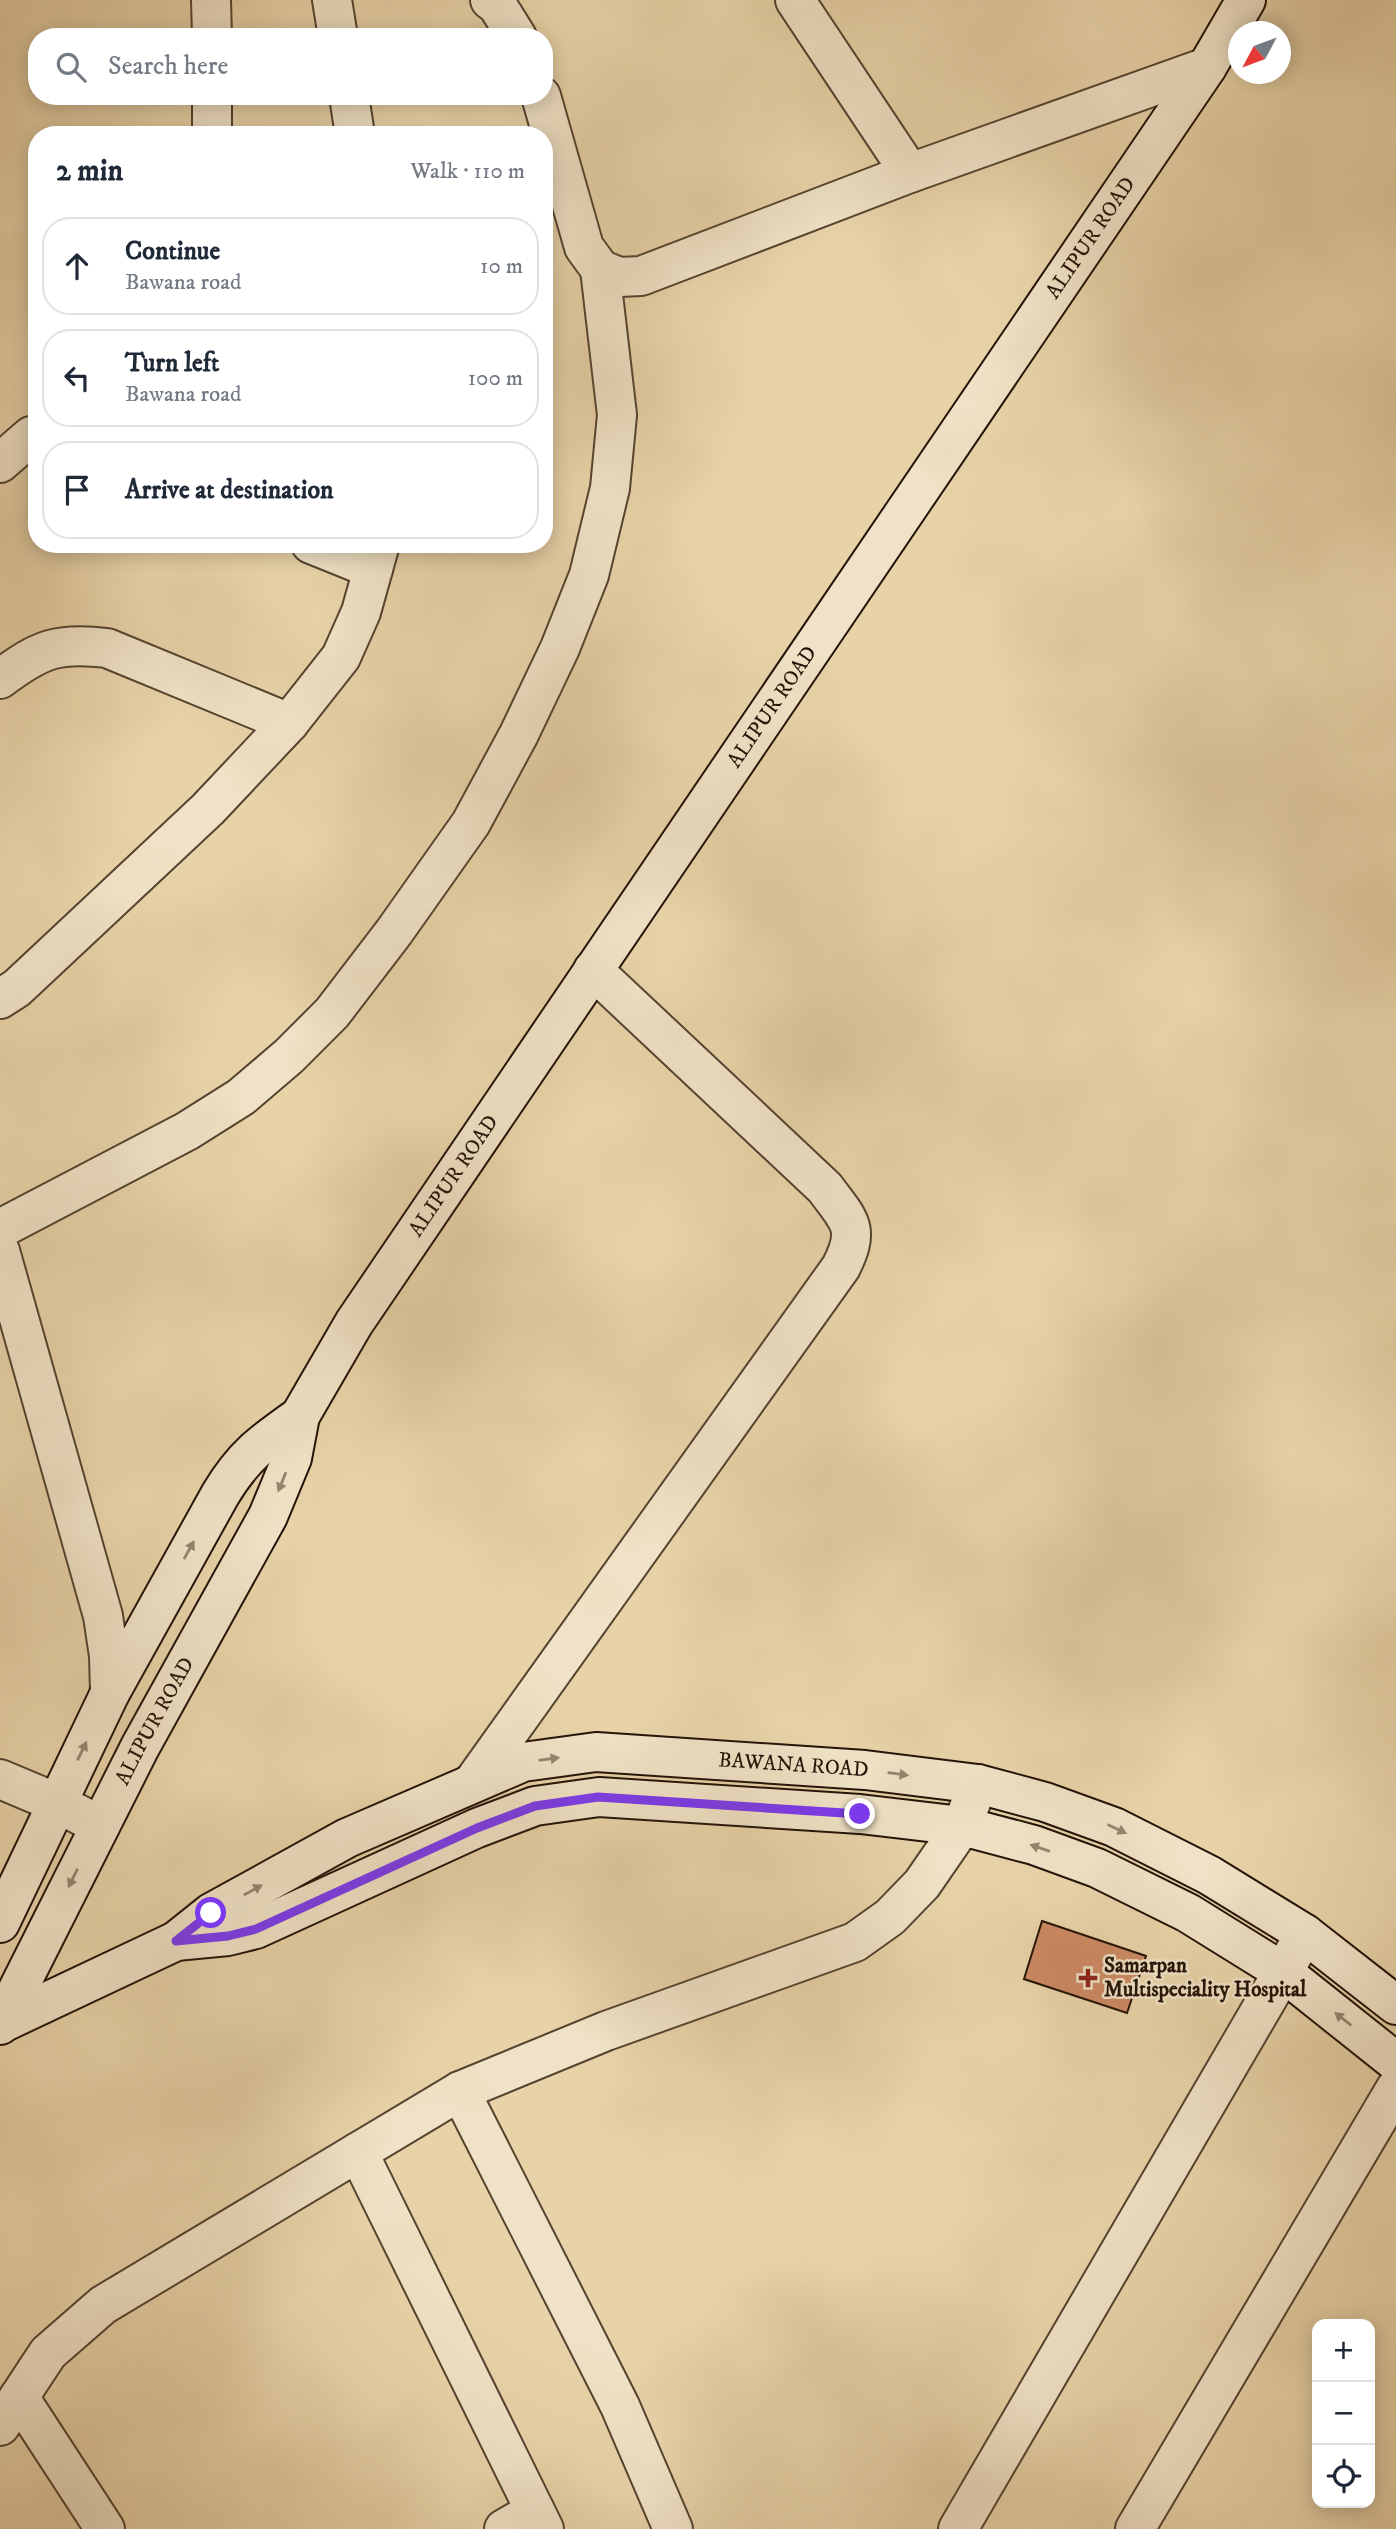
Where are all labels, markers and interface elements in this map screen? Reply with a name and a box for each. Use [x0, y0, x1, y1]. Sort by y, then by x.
north arrow [1228, 21, 1291, 84]
search box [28, 28, 553, 105]
icon: search [52, 48, 90, 86]
text: Search here [108, 50, 228, 83]
text: 2 min [56, 153, 123, 190]
text: Walk · 110 m [410, 157, 525, 186]
street label: ALIPUR ROAD [1040, 172, 1141, 304]
text: Continue [125, 235, 220, 268]
icon: ahead [58, 247, 96, 285]
text: 10 m [480, 252, 523, 281]
text: Bawana road [125, 268, 241, 297]
text: Turn left [125, 347, 219, 380]
icon: left [58, 359, 96, 397]
text: 100 m [468, 364, 523, 393]
text: Bawana road [125, 380, 241, 409]
icon: arrive [58, 471, 96, 509]
text: Arrive at destination [125, 474, 334, 507]
street label: ALIPUR ROAD [722, 641, 823, 773]
street label: ALIPUR ROAD [403, 1110, 504, 1242]
one-way arrow [276, 1472, 287, 1493]
one-way arrow [183, 1540, 195, 1560]
street label: ALIPUR ROAD [110, 1653, 200, 1790]
one-way arrow [77, 1741, 88, 1761]
street label: BAWANA ROAD [718, 1747, 869, 1783]
one-way arrow [538, 1753, 560, 1764]
one-way arrow [887, 1768, 909, 1779]
route end [844, 1798, 875, 1829]
one-way arrow [1107, 1823, 1127, 1835]
one-way arrow [1029, 1842, 1050, 1853]
one-way arrow [67, 1868, 78, 1888]
one-way arrow [244, 1884, 263, 1896]
route start [195, 1897, 226, 1928]
place label: Samarpan Multispeciality Hospital [1104, 1953, 1307, 2003]
marker: Samarpan Multispeciality Hospital [1078, 1968, 1098, 1988]
one-way arrow [1334, 2012, 1352, 2027]
map controls [1312, 2319, 1375, 2508]
button: + [1312, 2319, 1375, 2382]
button: − [1312, 2382, 1375, 2445]
button: locate [1312, 2445, 1375, 2508]

